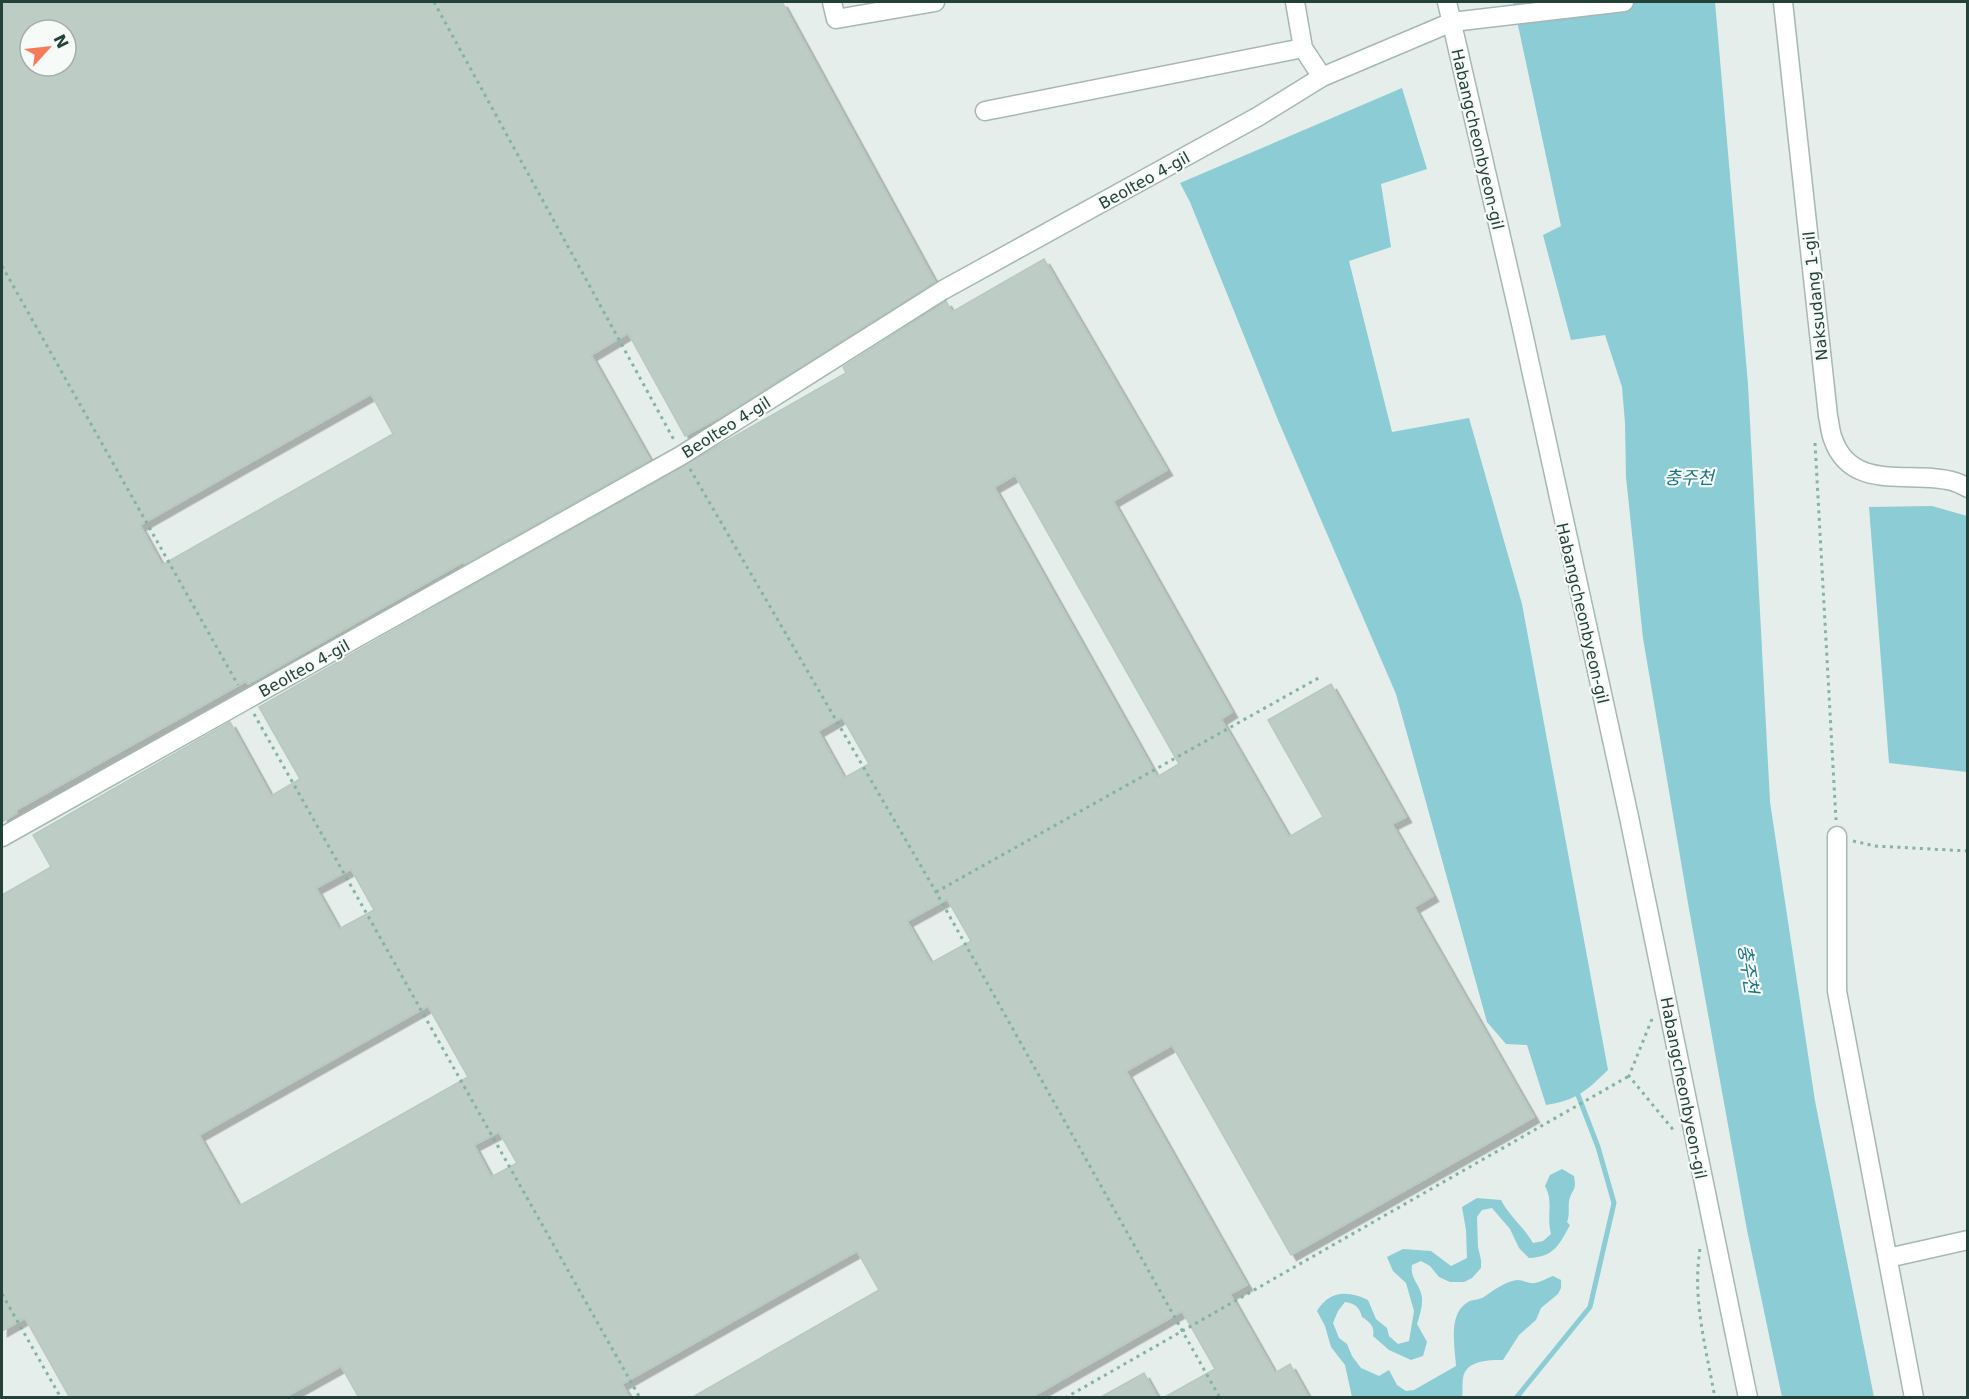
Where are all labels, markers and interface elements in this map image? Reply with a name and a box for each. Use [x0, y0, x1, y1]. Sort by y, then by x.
north arrow [18, 18, 78, 78]
text: N [49, 31, 72, 52]
street label: Habangcheonbyeon-gil [1447, 47, 1508, 231]
street label: Beolteo 4-gil [1095, 148, 1193, 213]
street label: Naksudang 1-gil [1799, 230, 1832, 362]
street label: Beolteo 4-gil [678, 393, 774, 462]
water label: 충주천 [1664, 467, 1716, 488]
street label: Habangcheonbyeon-gil [1552, 521, 1613, 705]
street label: Beolteo 4-gil [255, 636, 353, 701]
water label: 충주천 [1734, 943, 1763, 998]
street label: Habangcheonbyeon-gil [1657, 995, 1710, 1181]

